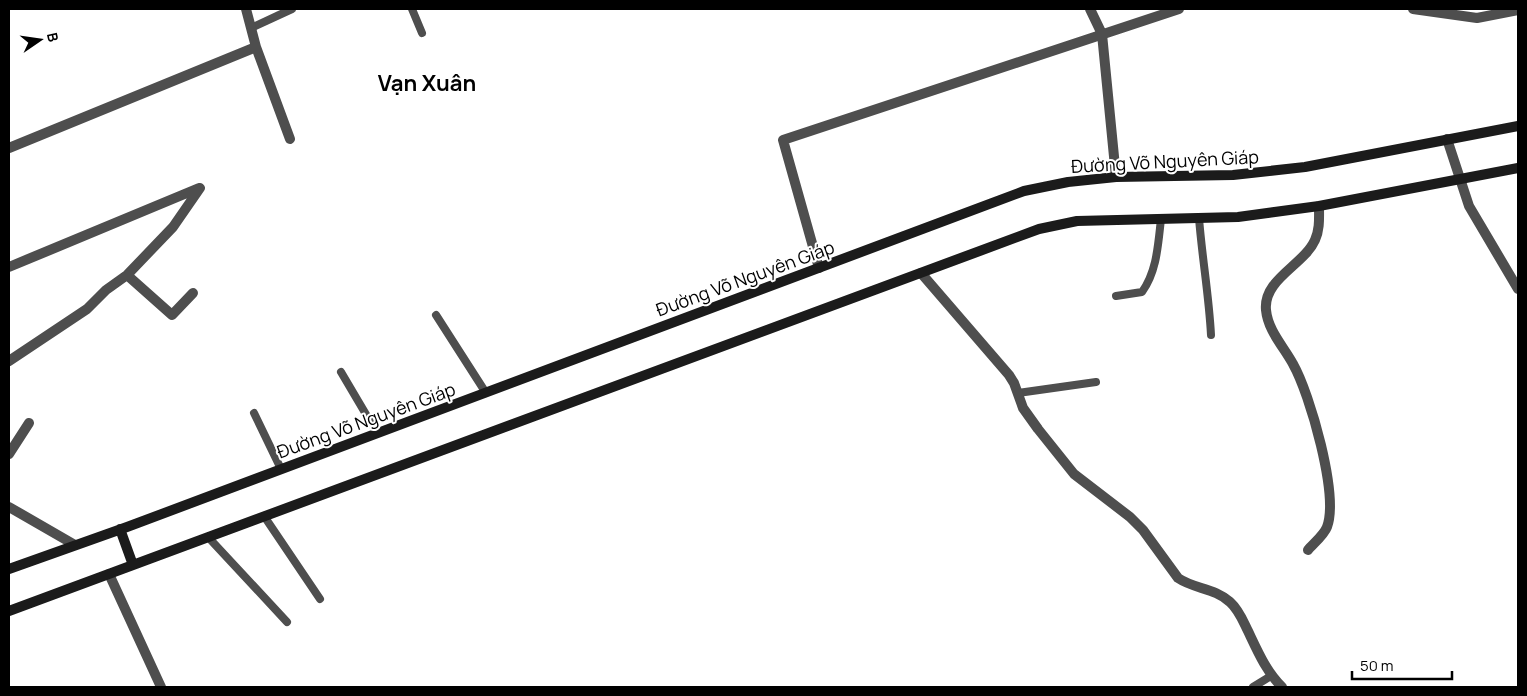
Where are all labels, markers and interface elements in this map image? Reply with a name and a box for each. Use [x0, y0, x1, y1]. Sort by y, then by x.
north arrow [15, 15, 65, 65]
text: B [43, 31, 63, 44]
district label: Vạn Xuân [378, 68, 476, 98]
street label: Đường Võ Nguyên Giáp [1071, 144, 1259, 178]
street label: Đường Võ Nguyên Giáp [653, 235, 837, 321]
street label: Đường Võ Nguyên Giáp [274, 377, 458, 463]
scale bar [1352, 648, 1452, 680]
text: 50 m [1360, 655, 1394, 676]

